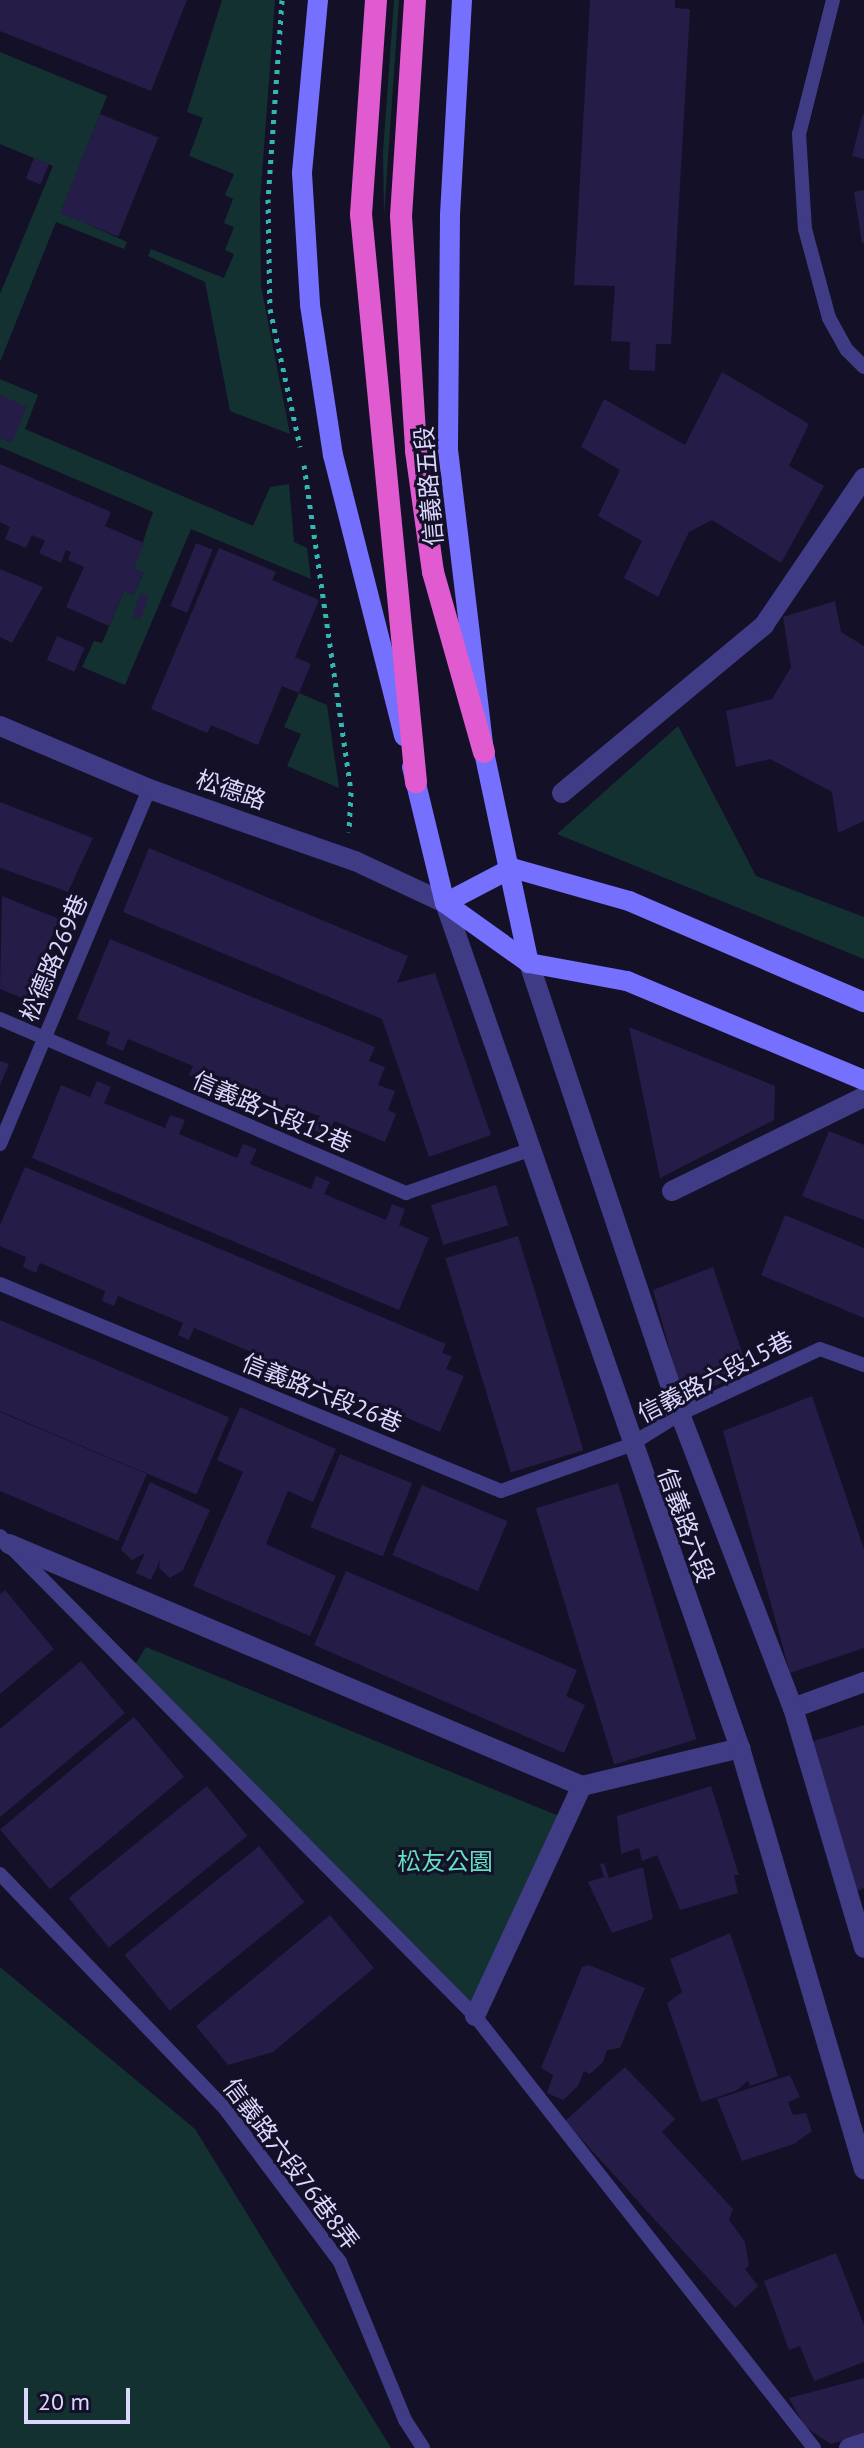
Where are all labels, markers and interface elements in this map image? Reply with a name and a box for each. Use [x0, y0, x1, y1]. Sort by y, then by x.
street label: 信義路五段 [409, 425, 449, 547]
street label: 松德路 [192, 765, 270, 815]
street label: 松德路269巷 [14, 890, 94, 1026]
street label: 信義路六段12巷 [188, 1066, 356, 1158]
street label: 信義路六段15巷 [633, 1326, 797, 1428]
street label: 信義路六段26巷 [238, 1348, 406, 1438]
street label: 信義路六段 [652, 1464, 720, 1586]
park label: 松友公園 [397, 1848, 493, 1876]
street label: 信義路六段76巷8弄 [217, 2073, 365, 2255]
scale bar [28, 2372, 134, 2422]
text: 20 m [38, 2386, 90, 2417]

